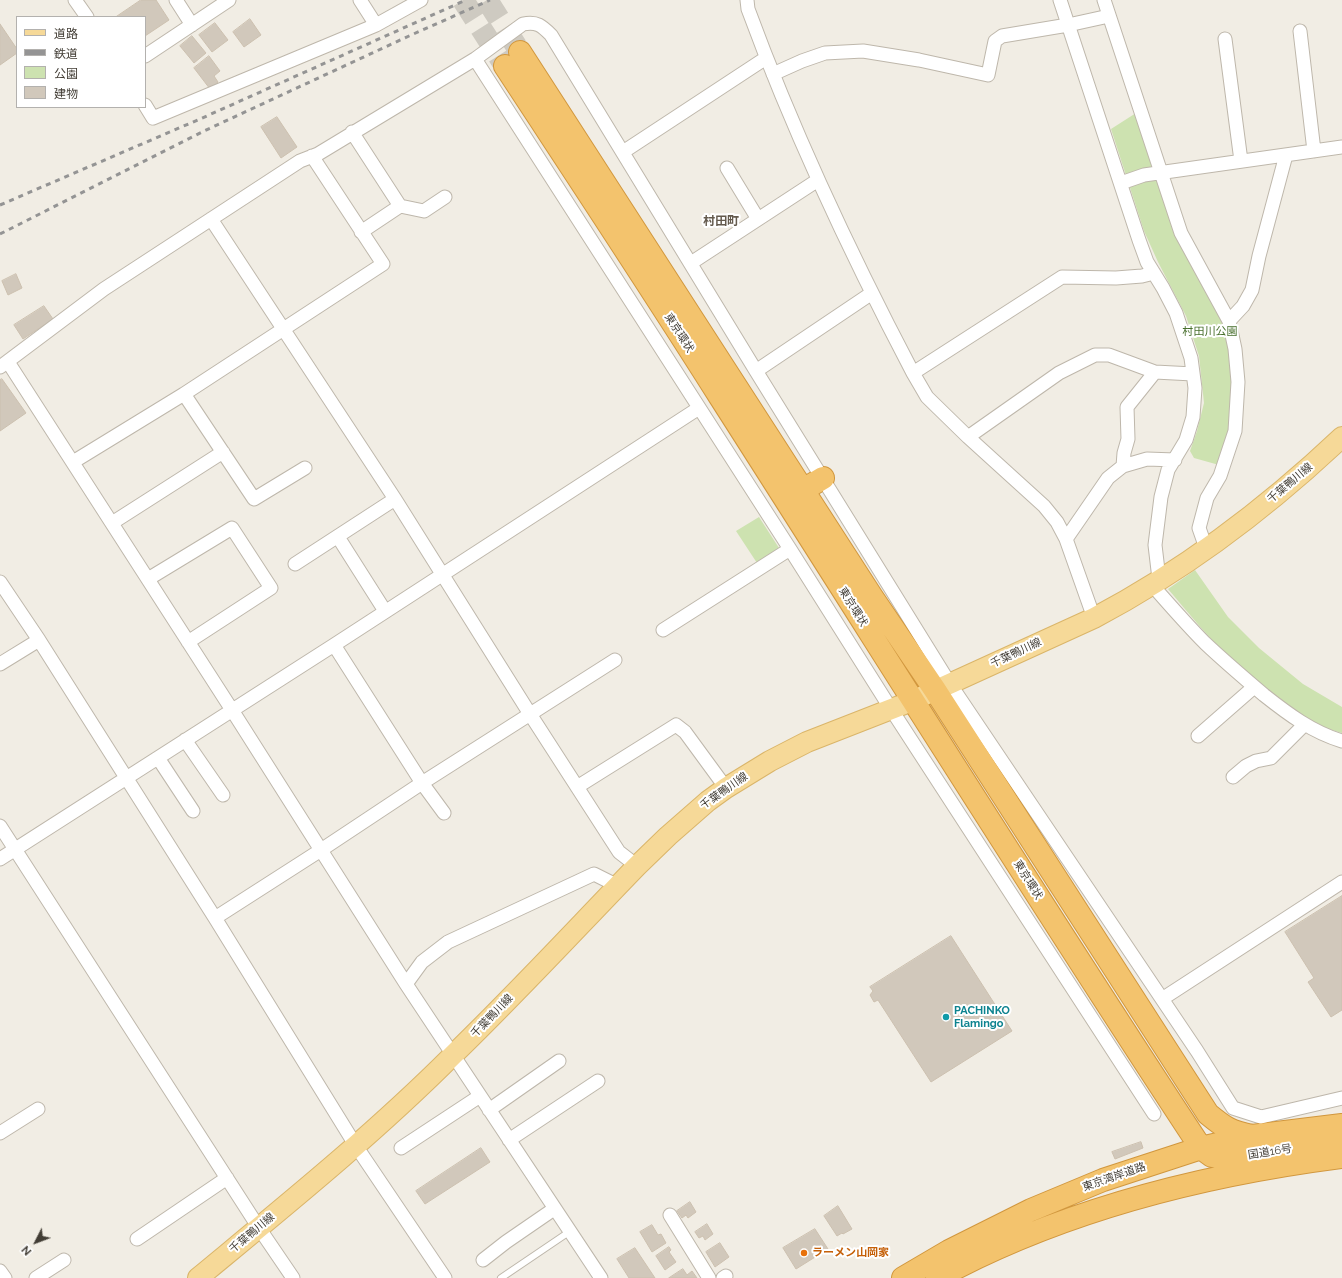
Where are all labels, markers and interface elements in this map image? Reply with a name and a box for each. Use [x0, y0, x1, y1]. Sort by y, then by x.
legend [16, 16, 146, 108]
text: 道路 [54, 27, 78, 41]
text: 鉄道 [54, 47, 78, 61]
text: 公園 [54, 67, 78, 81]
text: 建物 [54, 87, 78, 101]
district label: 村田町 [703, 214, 739, 228]
street label: 東京環状 [661, 311, 697, 355]
park label: 村田川公園 [1183, 325, 1237, 339]
street label: 千葉鴨川線 [1265, 460, 1315, 506]
street label: 東京環状 [836, 585, 870, 629]
street label: 千葉鴨川線 [988, 635, 1044, 671]
street label: 千葉鴨川線 [698, 770, 750, 812]
street label: 東京環状 [1011, 858, 1045, 902]
street label: 千葉鴨川線 [468, 992, 516, 1040]
place label: PACHINKO Flamingo [954, 1004, 1010, 1030]
marker: PACHINKO Flamingo [941, 1012, 951, 1022]
street label: 国道16号 [1247, 1142, 1293, 1162]
street label: 東京湾岸道路 [1081, 1160, 1147, 1194]
street label: 千葉鴨川線 [227, 1210, 277, 1256]
north arrow [16, 1222, 56, 1262]
text: N [19, 1243, 34, 1258]
place label: ラーメン山岡家 [812, 1246, 889, 1260]
marker: ラーメン山岡家 [799, 1248, 809, 1258]

